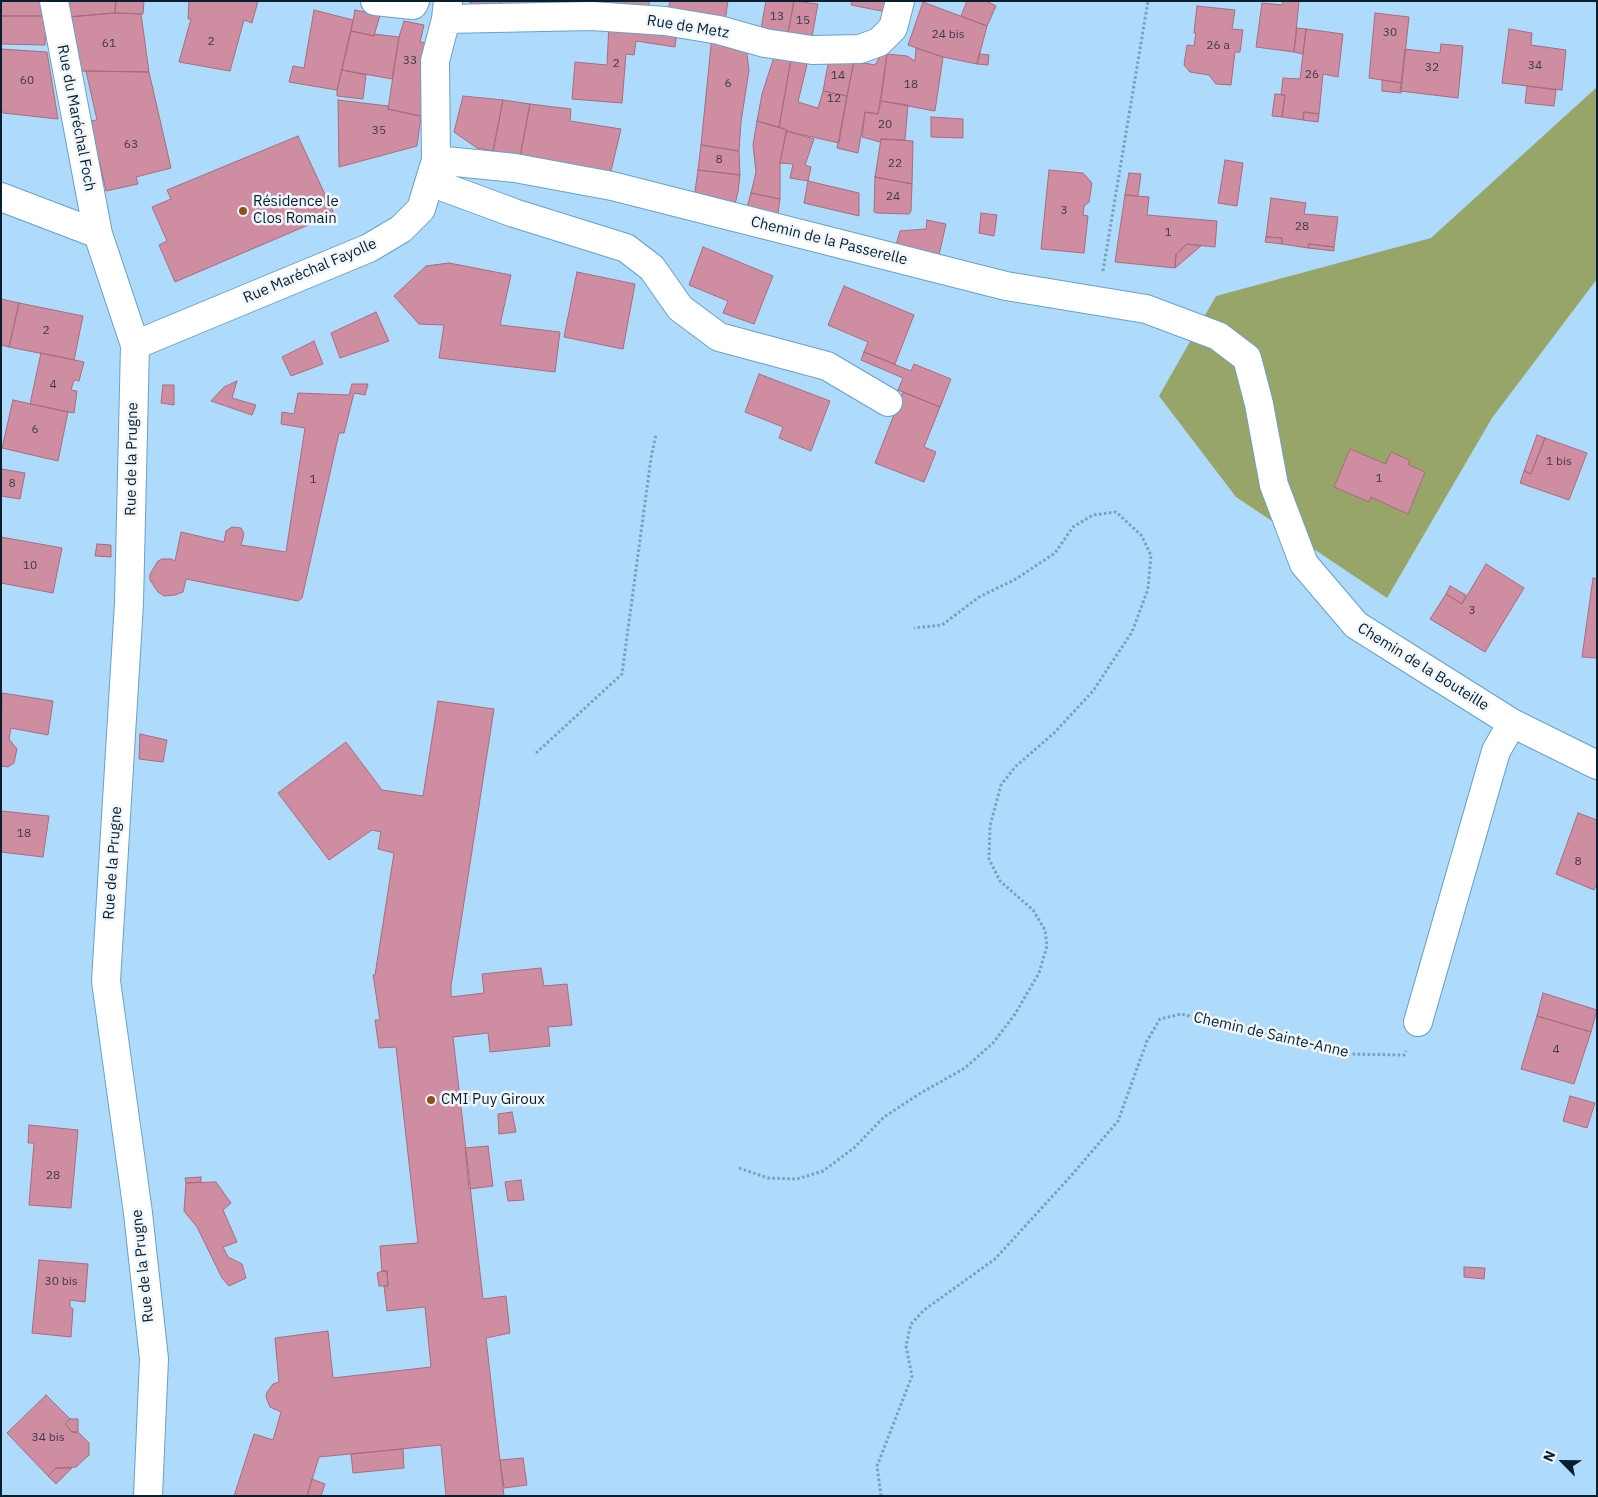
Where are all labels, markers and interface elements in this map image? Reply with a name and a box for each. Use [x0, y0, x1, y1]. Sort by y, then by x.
house number: 13 [770, 10, 784, 24]
street label: Rue de Metz [646, 12, 730, 42]
house number: 15 [796, 14, 810, 28]
house number: 30 [1383, 26, 1397, 40]
house number: 24 bis [931, 28, 965, 42]
house number: 2 [207, 35, 215, 49]
house number: 61 [102, 37, 116, 51]
house number: 26 a [1206, 39, 1230, 53]
street label: Rue du Maréchal Foch [53, 43, 99, 193]
house number: 33 [403, 54, 417, 68]
house number: 2 [612, 57, 620, 71]
house number: 34 [1528, 59, 1542, 73]
house number: 32 [1425, 61, 1439, 75]
house number: 26 [1305, 68, 1319, 82]
house number: 14 [831, 69, 845, 83]
house number: 60 [20, 74, 34, 88]
house number: 6 [724, 77, 732, 91]
house number: 18 [904, 78, 918, 92]
house number: 12 [827, 92, 841, 106]
house number: 20 [878, 118, 892, 132]
house number: 35 [372, 124, 386, 138]
house number: 63 [124, 138, 138, 152]
house number: 8 [715, 153, 723, 167]
house number: 22 [888, 157, 902, 171]
house number: 24 [886, 190, 900, 204]
place label: Résidence le Clos Romain [253, 193, 339, 228]
house number: 3 [1060, 204, 1068, 218]
marker: Résidence le Clos Romain [237, 205, 249, 217]
street label: Chemin de la Passerelle [749, 213, 909, 269]
house number: 28 [1295, 220, 1309, 234]
house number: 1 [1164, 226, 1172, 240]
street label: Rue Maréchal Fayolle [241, 235, 379, 307]
house number: 2 [42, 324, 50, 338]
house number: 4 [49, 378, 57, 392]
street label: Rue de la Prugne [122, 402, 142, 516]
house number: 6 [31, 423, 39, 437]
house number: 1 bis [1546, 455, 1572, 469]
house number: 1 [1375, 472, 1383, 486]
house number: 1 [309, 473, 317, 487]
house number: 8 [8, 477, 16, 491]
house number: 10 [23, 559, 37, 573]
house number: 3 [1468, 604, 1476, 618]
street label: Chemin de la Bouteille [1354, 619, 1492, 715]
street label: Rue de la Prugne [100, 806, 126, 920]
house number: 18 [17, 827, 31, 841]
house number: 8 [1574, 855, 1582, 869]
street label: Chemin de Sainte-Anne [1192, 1008, 1350, 1062]
house number: 4 [1552, 1043, 1560, 1057]
place label: CMI Puy Giroux [441, 1091, 545, 1109]
marker: CMI Puy Giroux [425, 1094, 437, 1106]
house number: 28 [46, 1169, 60, 1183]
street label: Rue de la Prugne [128, 1209, 158, 1323]
house number: 30 bis [44, 1275, 78, 1289]
house number: 34 bis [31, 1431, 65, 1445]
north arrow [1538, 1437, 1588, 1487]
text: N [1539, 1448, 1559, 1464]

